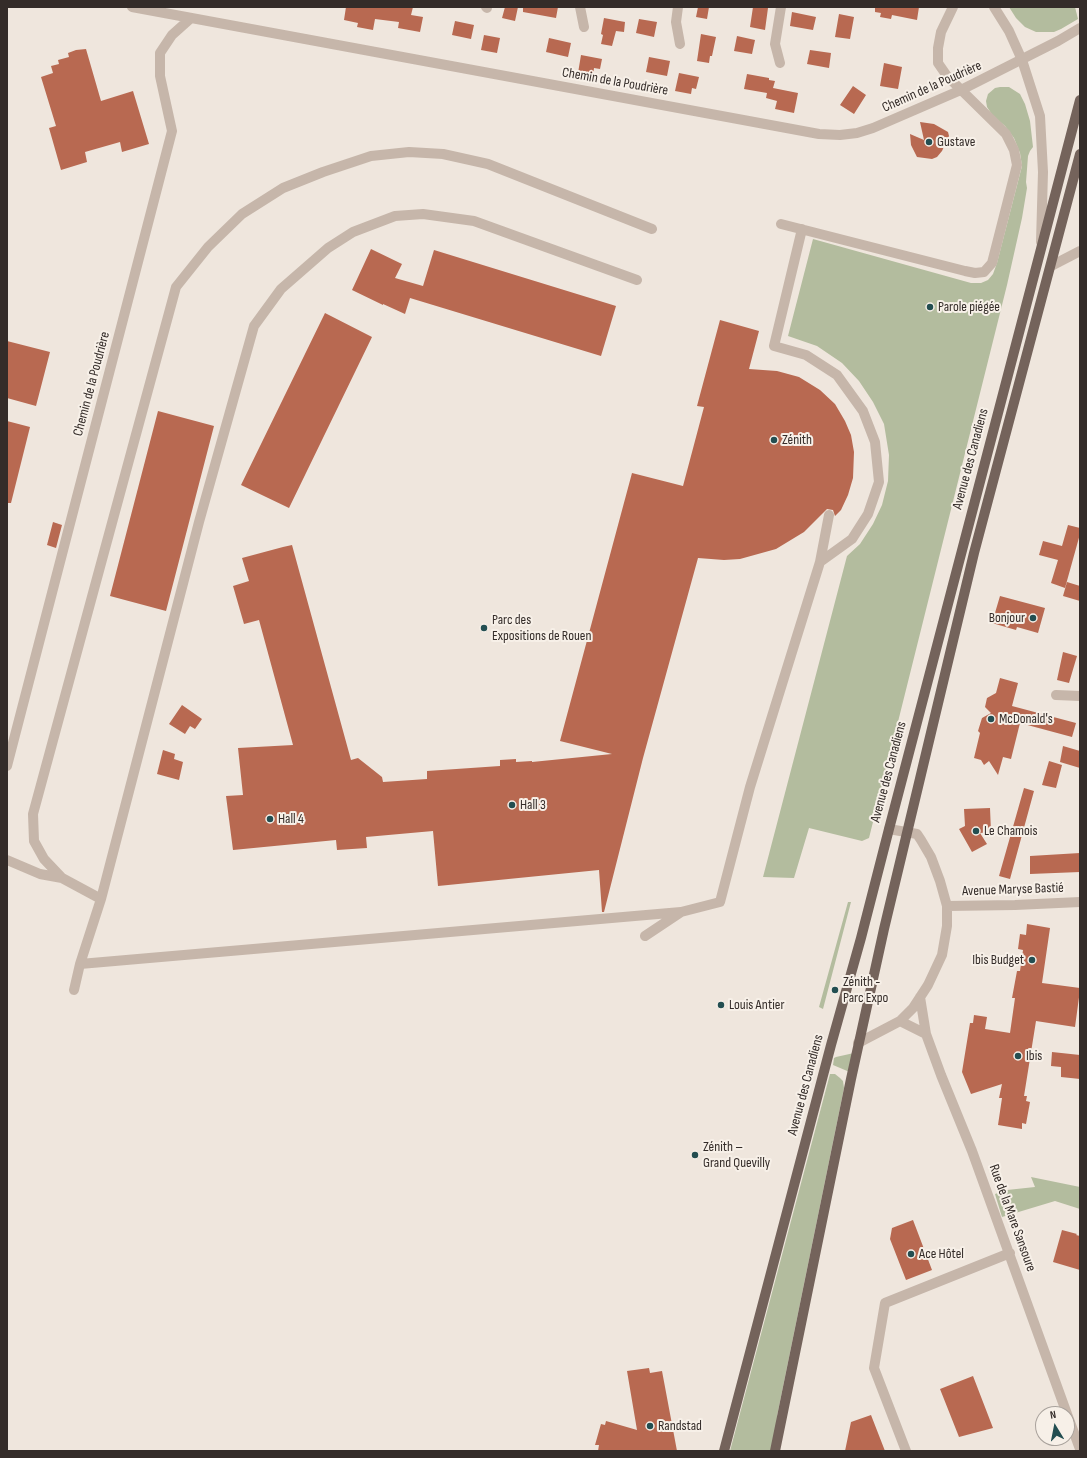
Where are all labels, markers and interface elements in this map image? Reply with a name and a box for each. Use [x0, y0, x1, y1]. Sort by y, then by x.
street label: Chemin de la Poudrière [880, 58, 984, 116]
street label: Chemin de la Poudrière [561, 64, 669, 100]
place label: Gustave [937, 134, 975, 150]
marker: Gustave [924, 137, 934, 147]
place label: Parole piégée [938, 299, 1000, 315]
marker: Parole piégée [925, 302, 935, 312]
street label: Chemin de la Poudrière [70, 330, 114, 438]
street label: Avenue des Canadiens [949, 407, 993, 511]
place label: Zénith [782, 432, 812, 448]
marker: Zénith [769, 435, 779, 445]
place label: Bonjour [989, 610, 1025, 626]
place label: Parc des Expositions de Rouen [492, 612, 591, 644]
marker: Bonjour [1028, 613, 1038, 623]
marker: Parc des Expositions de Rouen [479, 623, 489, 633]
place label: McDonald's [999, 711, 1053, 727]
marker: McDonald's [986, 714, 996, 724]
street label: Avenue des Canadiens [867, 720, 911, 824]
place label: Hall 3 [520, 797, 546, 813]
marker: Hall 3 [507, 800, 517, 810]
place label: Hall 4 [278, 811, 304, 827]
marker: Hall 4 [265, 814, 275, 824]
place label: Le Chamois [984, 823, 1037, 839]
marker: Le Chamois [971, 826, 981, 836]
street label: Avenue Maryse Bastié [962, 880, 1064, 900]
place label: Ibis Budget [972, 952, 1024, 968]
marker: Ibis Budget [1027, 955, 1037, 965]
place label: Zénith - Parc Expo [843, 974, 888, 1006]
marker: Zénith - Parc Expo [830, 985, 840, 995]
place label: Louis Antier [729, 997, 784, 1013]
marker: Louis Antier [716, 1000, 726, 1010]
street label: Avenue des Canadiens [784, 1033, 828, 1137]
place label: Ibis [1026, 1048, 1042, 1064]
marker: Ibis [1013, 1051, 1023, 1061]
place label: Zénith – Grand Quevilly [703, 1139, 770, 1172]
marker: Zénith – Grand Quevilly [690, 1150, 700, 1160]
street label: Rue de la Mare Sansoure [985, 1162, 1039, 1274]
place label: Ace Hôtel [919, 1246, 964, 1262]
marker: Ace Hôtel [906, 1249, 916, 1259]
north arrow [1035, 1406, 1075, 1446]
text: N [1049, 1408, 1057, 1422]
place label: Randstad [658, 1418, 702, 1434]
marker: Randstad [645, 1421, 655, 1431]

